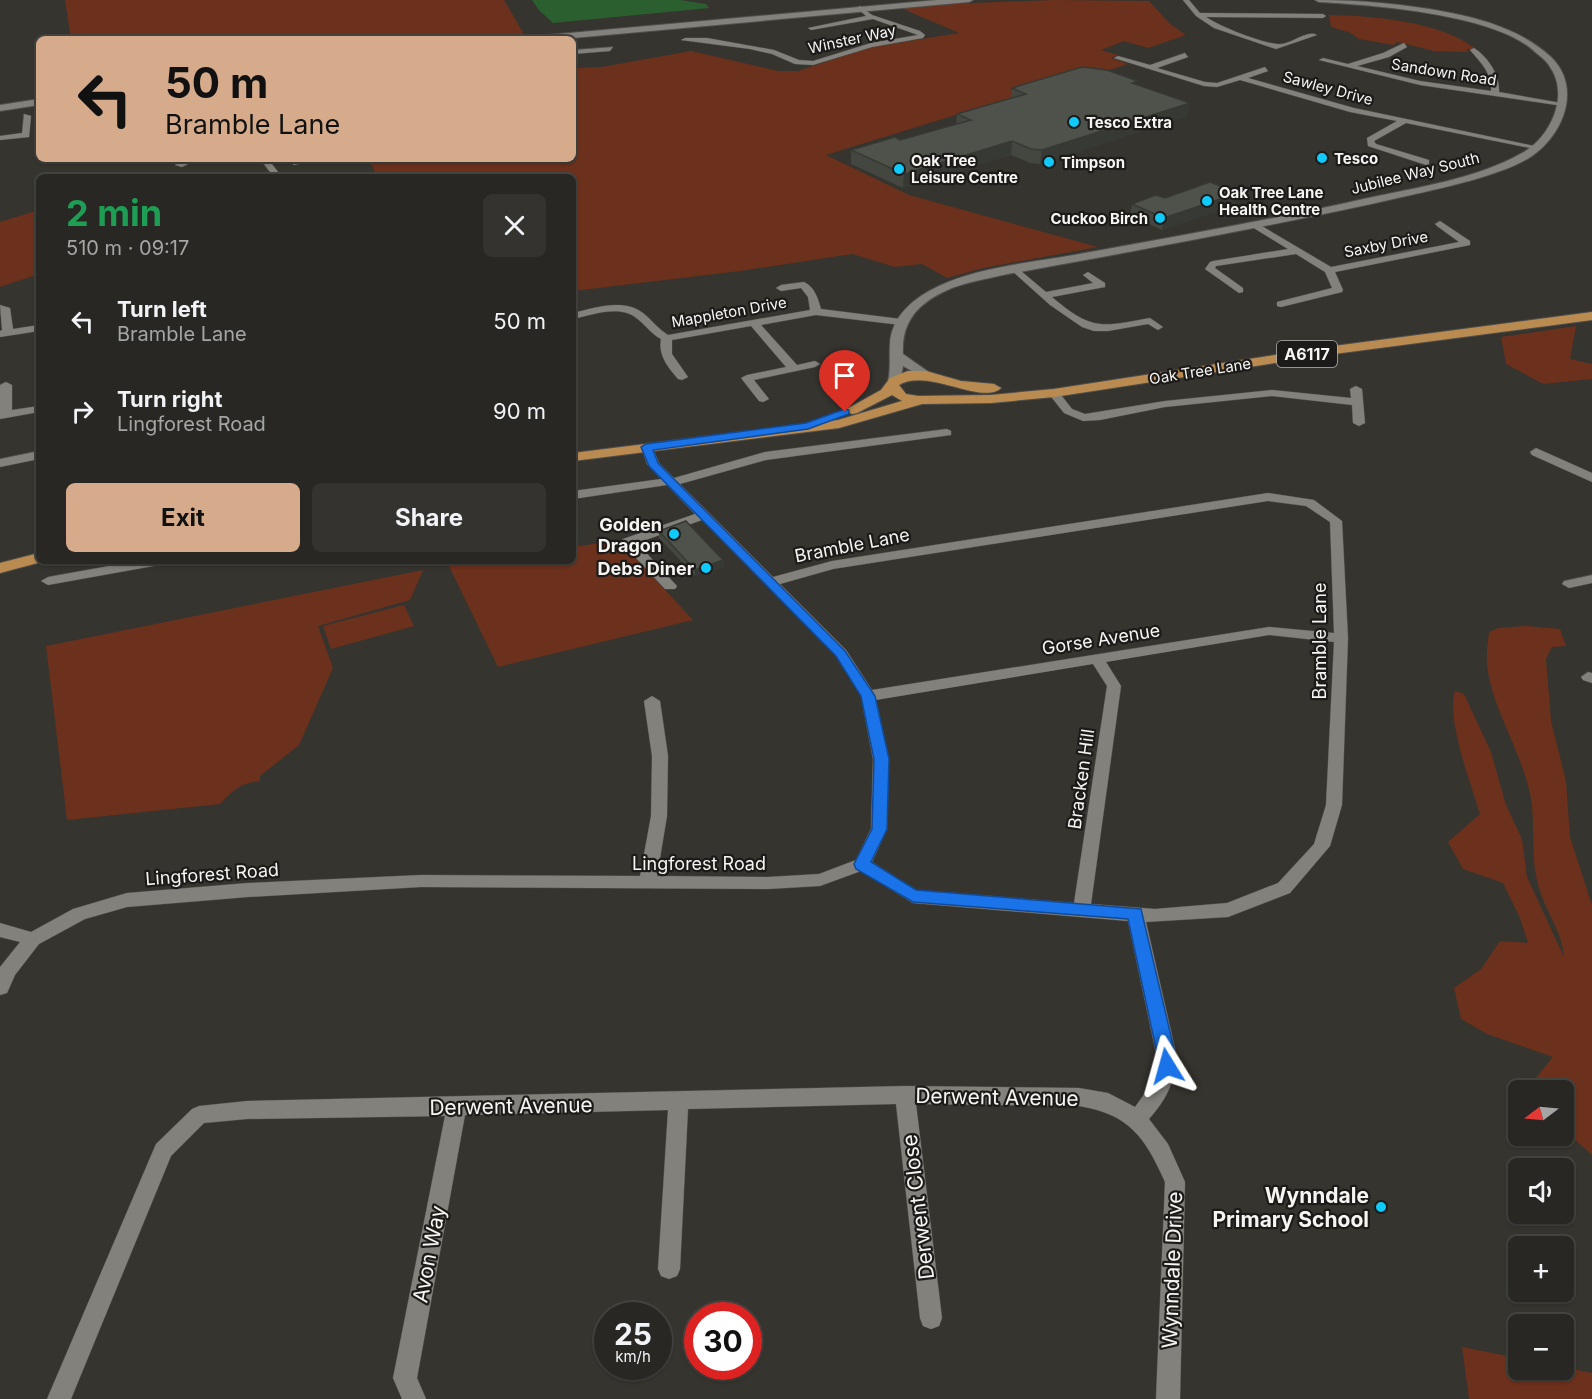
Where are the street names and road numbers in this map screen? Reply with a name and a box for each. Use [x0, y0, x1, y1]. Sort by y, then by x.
street label: Winster Way [806, 20, 898, 58]
street label: Sandown Road [1390, 54, 1498, 90]
street label: Sawley Drive [1281, 67, 1375, 109]
street label: Jubilee Way South [1349, 148, 1481, 198]
street label: Saxby Drive [1342, 227, 1430, 261]
street label: Mappleton Drive [670, 293, 788, 331]
road number: A6117 [1277, 341, 1337, 367]
street label: Oak Tree Lane [1148, 354, 1252, 388]
street label: Bramble Lane [793, 524, 911, 566]
street label: Bramble Lane [1309, 583, 1330, 699]
street label: Gorse Avenue [1040, 619, 1162, 659]
street label: Bracken Hill [1064, 727, 1098, 831]
street label: Lingforest Road [632, 853, 766, 874]
street label: Lingforest Road [144, 859, 280, 889]
street label: Derwent Avenue [915, 1083, 1079, 1111]
street label: Derwent Avenue [429, 1092, 593, 1120]
street label: Derwent Close [897, 1133, 939, 1281]
street label: Wynndale Drive [1157, 1191, 1187, 1349]
street label: Avon Way [407, 1203, 451, 1305]

